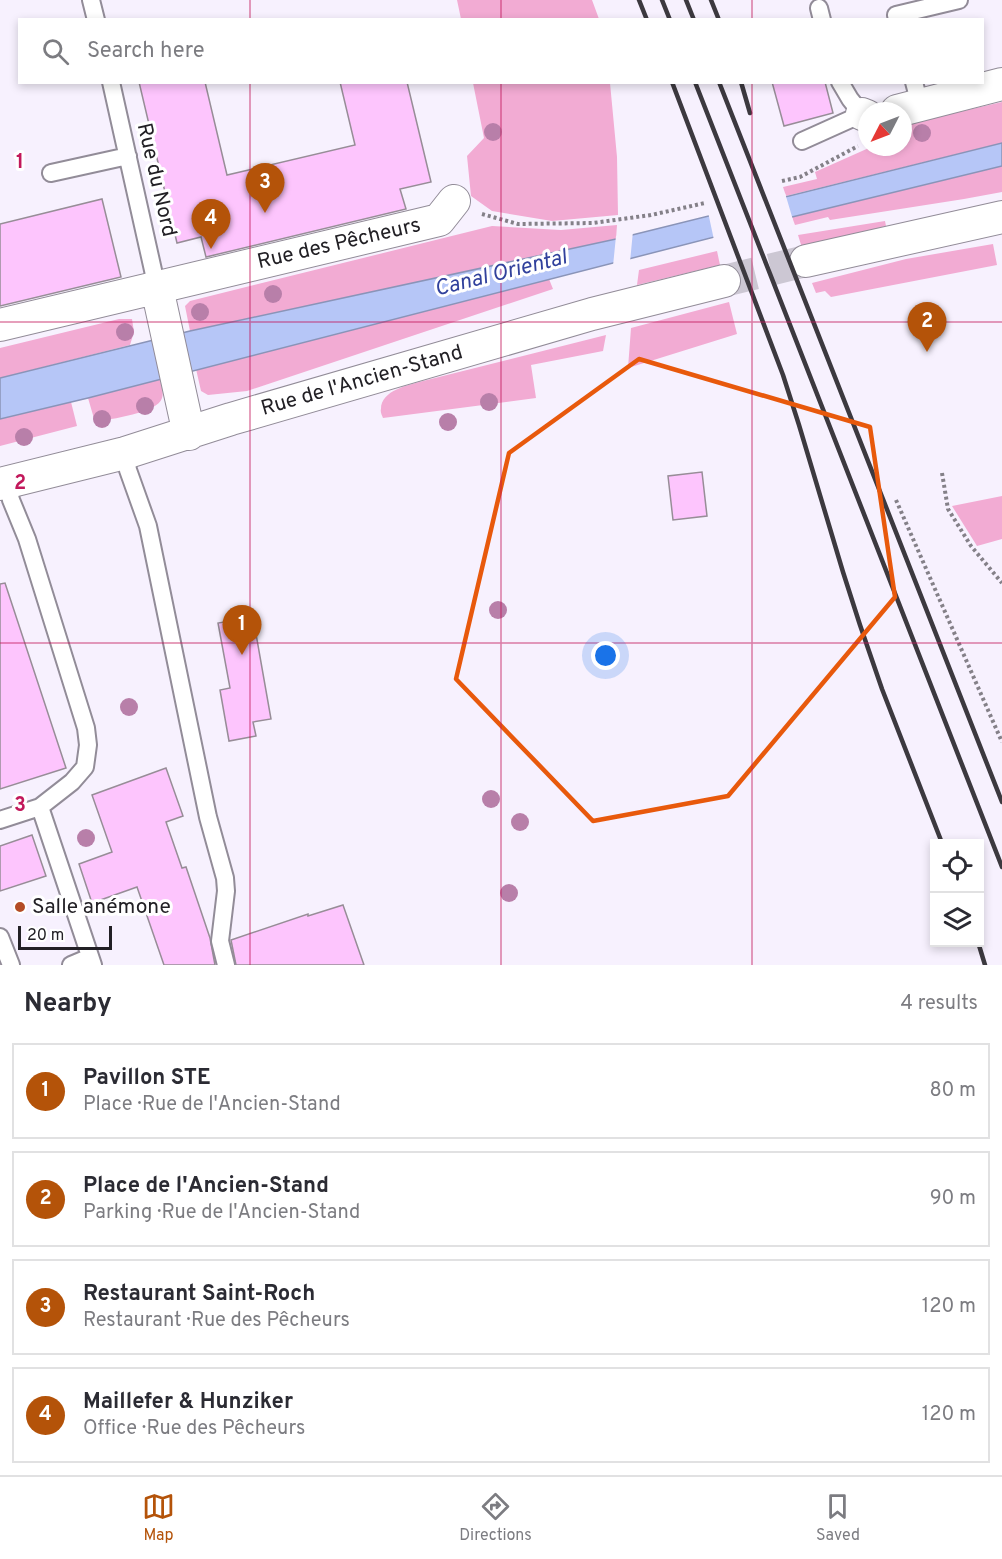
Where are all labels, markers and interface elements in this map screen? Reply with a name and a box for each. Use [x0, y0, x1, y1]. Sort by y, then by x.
search box [18, 18, 984, 84]
icon: search [39, 35, 72, 68]
text: Search here [87, 38, 205, 65]
north arrow [858, 102, 912, 156]
street label: Rue du Nord [130, 120, 182, 240]
text: 1 [16, 150, 24, 176]
pin: 3 [246, 164, 284, 213]
pin: 4 [192, 200, 230, 249]
street label: Rue des Pêcheurs [255, 212, 423, 276]
water label: Canal Oriental [432, 244, 571, 303]
pin: 2 [908, 302, 946, 352]
street label: Rue de l'Ancien-Stand [258, 339, 466, 423]
text: 2 [14, 471, 26, 497]
pin: 1 [222, 606, 262, 655]
your location [591, 641, 620, 670]
text: 3 [14, 793, 26, 819]
map controls [930, 839, 984, 947]
button: locate [930, 839, 984, 893]
button: layers [930, 893, 984, 947]
place label: Salle anémone [32, 894, 171, 921]
marker: Salle anémone [13, 900, 27, 914]
scale bar [18, 923, 112, 950]
text: 20 m [27, 926, 64, 946]
text: Nearby [24, 988, 112, 1021]
text: 4 results [901, 991, 978, 1017]
text: Pavillon STE [83, 1065, 211, 1092]
text: 1 [42, 1078, 50, 1104]
text: 80 m [930, 1078, 976, 1104]
text: Place · Rue de l'Ancien-Stand [83, 1092, 341, 1118]
text: Place de l'Ancien-Stand [83, 1173, 329, 1200]
text: 2 [39, 1186, 52, 1212]
text: 90 m [930, 1186, 976, 1212]
text: Parking · Rue de l'Ancien-Stand [83, 1200, 360, 1226]
text: Restaurant Saint-Roch [83, 1281, 315, 1308]
text: 3 [40, 1294, 52, 1320]
text: 120 m [922, 1294, 976, 1320]
text: Restaurant · Rue des Pêcheurs [83, 1308, 350, 1334]
text: Maillefer & Hunziker [83, 1389, 293, 1416]
text: 4 [39, 1402, 52, 1428]
text: 120 m [922, 1402, 976, 1428]
text: Office · Rue des Pêcheurs [83, 1416, 305, 1442]
tab: Map [142, 1490, 175, 1546]
tab: Directions [459, 1490, 532, 1546]
tab: Saved [816, 1490, 860, 1546]

